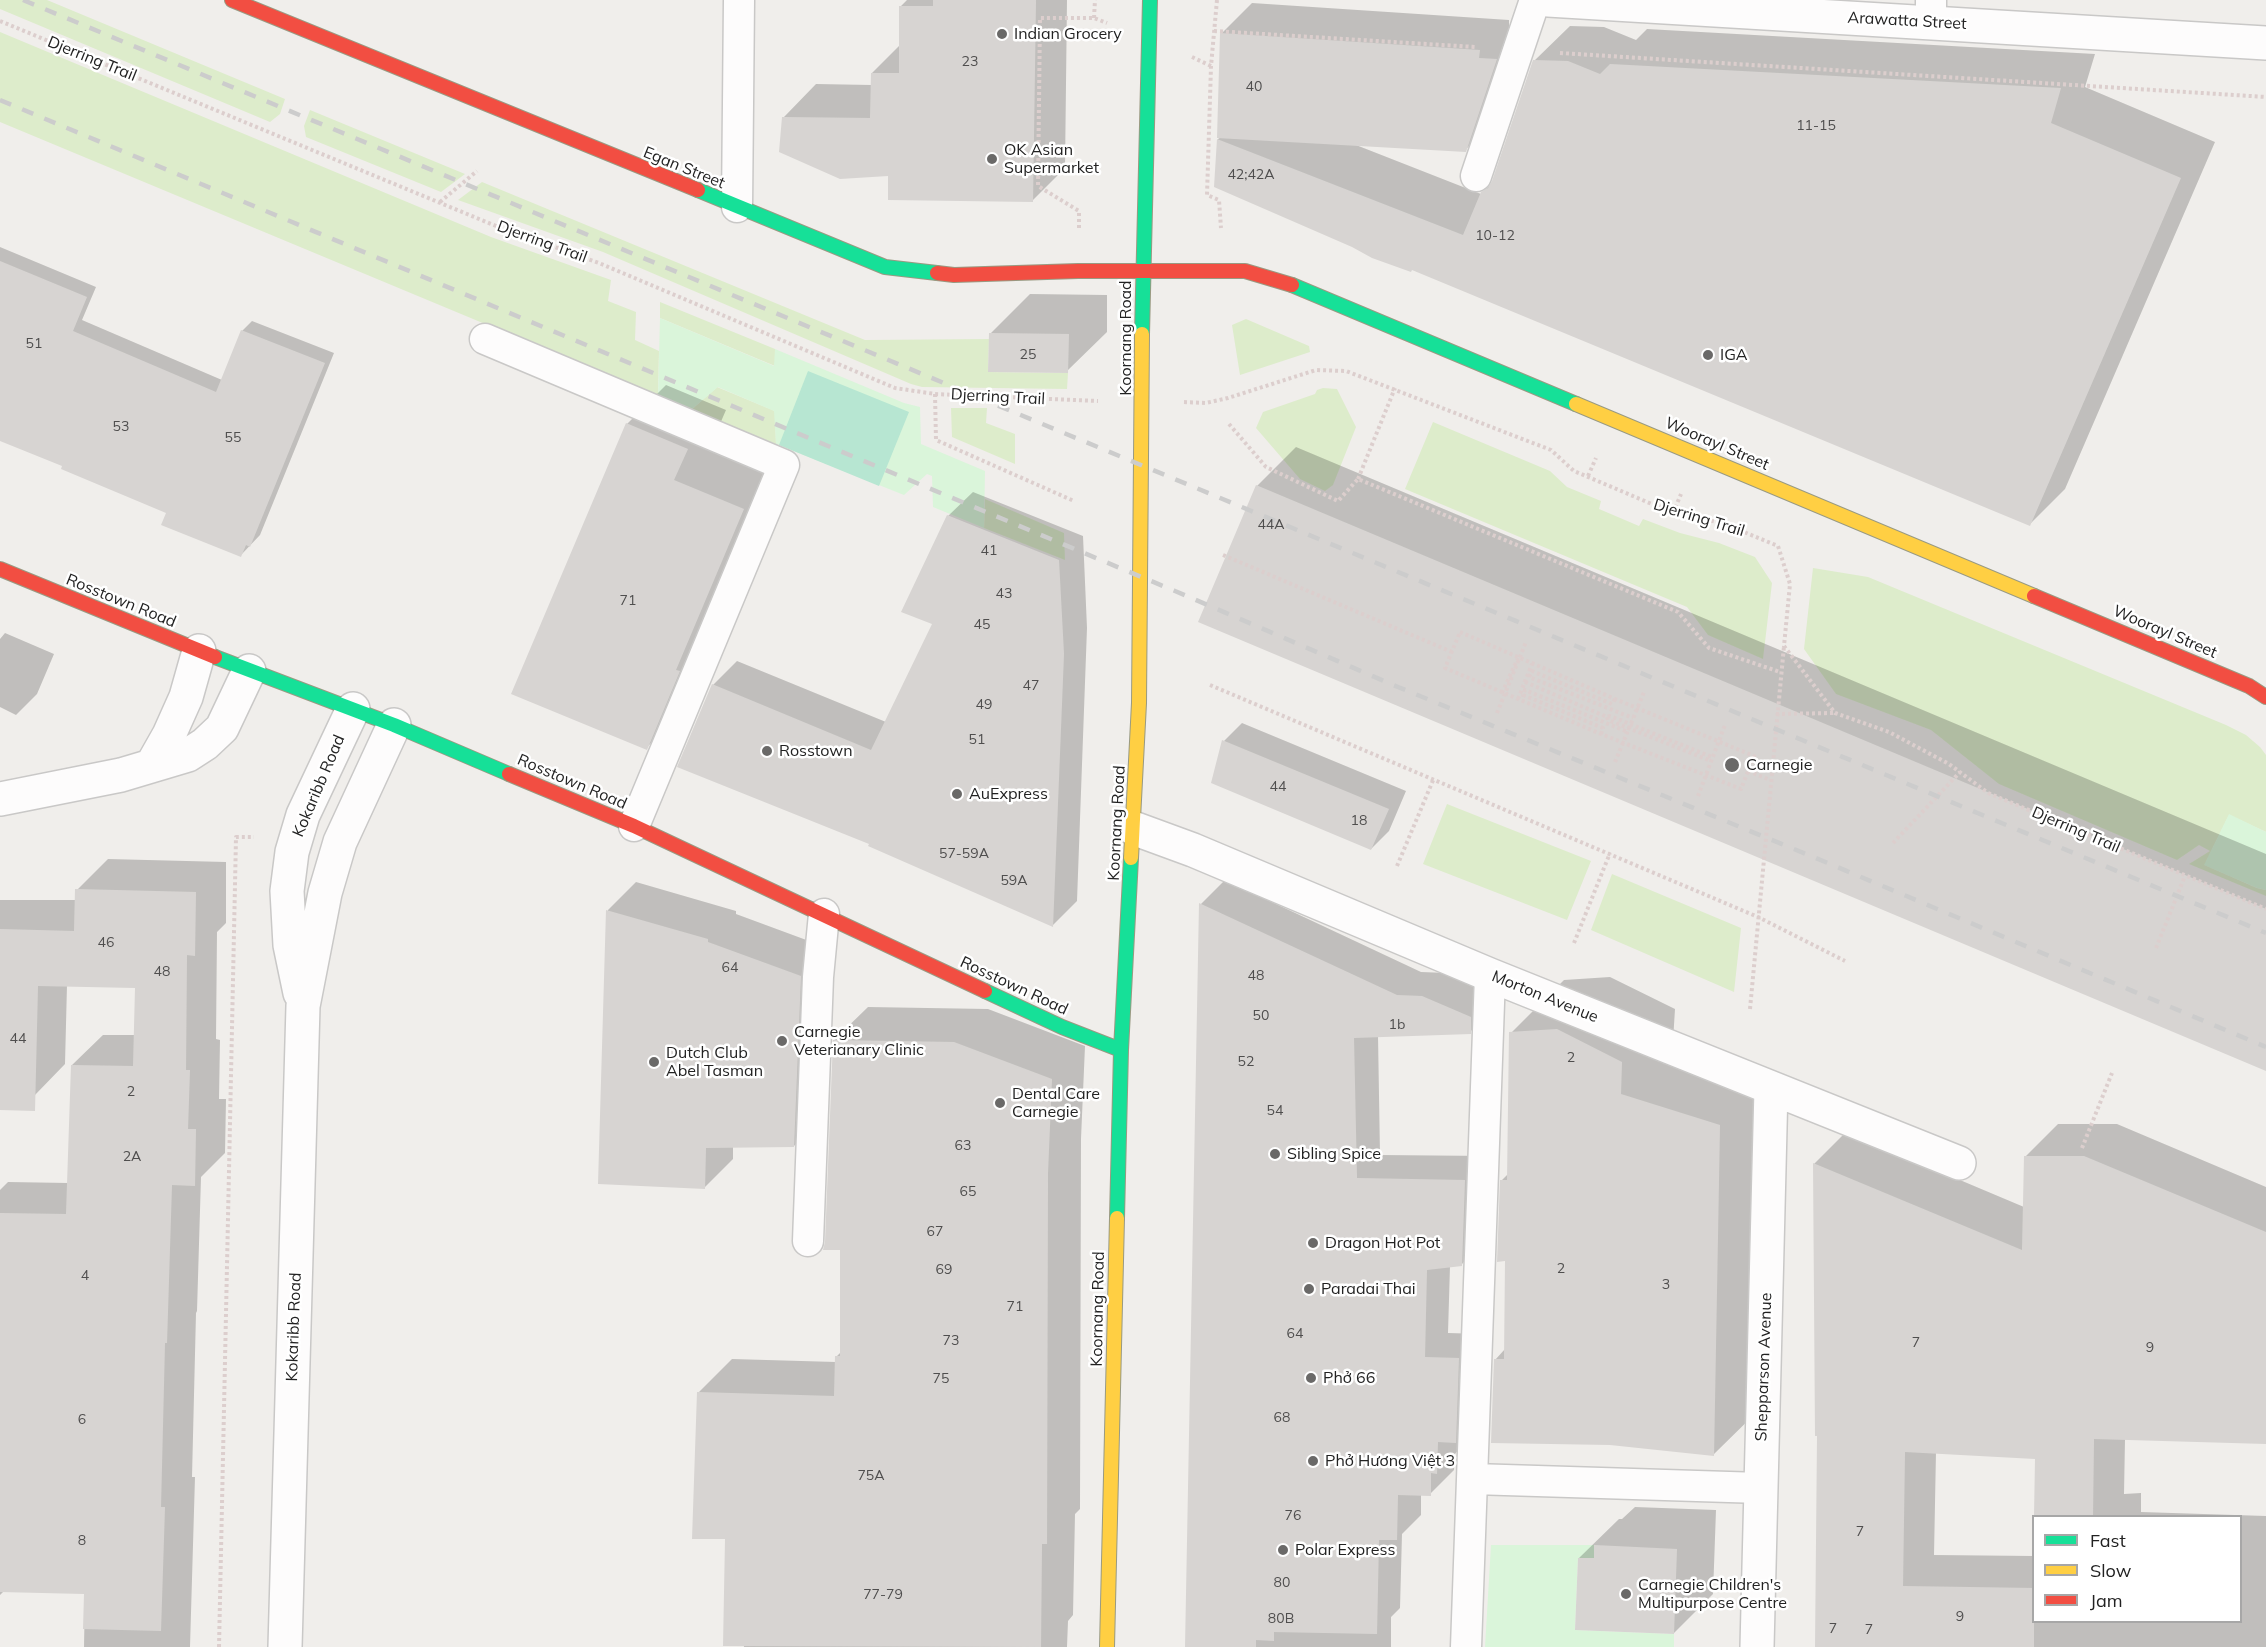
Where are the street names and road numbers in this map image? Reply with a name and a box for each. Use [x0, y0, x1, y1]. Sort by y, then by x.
street label: Arawatta Street [1847, 8, 1967, 34]
street label: Djerring Trail [45, 32, 139, 86]
street label: Egan Street [640, 143, 728, 193]
street label: Djerring Trail [494, 217, 590, 267]
street label: Koornang Road [1116, 280, 1136, 396]
street label: Djerring Trail [950, 385, 1046, 409]
street label: Woorayl Street [1662, 413, 1772, 475]
street label: Djerring Trail [1651, 495, 1747, 541]
street label: Rosstown Road [63, 570, 179, 632]
street label: Woorayl Street [2110, 601, 2220, 663]
street label: Kokaribb Road [289, 732, 349, 840]
street label: Rosstown Road [514, 750, 630, 814]
street label: Koornang Road [1104, 765, 1130, 881]
street label: Djerring Trail [2029, 803, 2123, 857]
street label: Rosstown Road [957, 953, 1071, 1019]
street label: Morton Avenue [1489, 967, 1601, 1027]
street label: Koornang Road [1087, 1251, 1109, 1367]
street label: Kokaribb Road [283, 1272, 305, 1382]
street label: Shepparson Avenue [1752, 1292, 1776, 1442]

